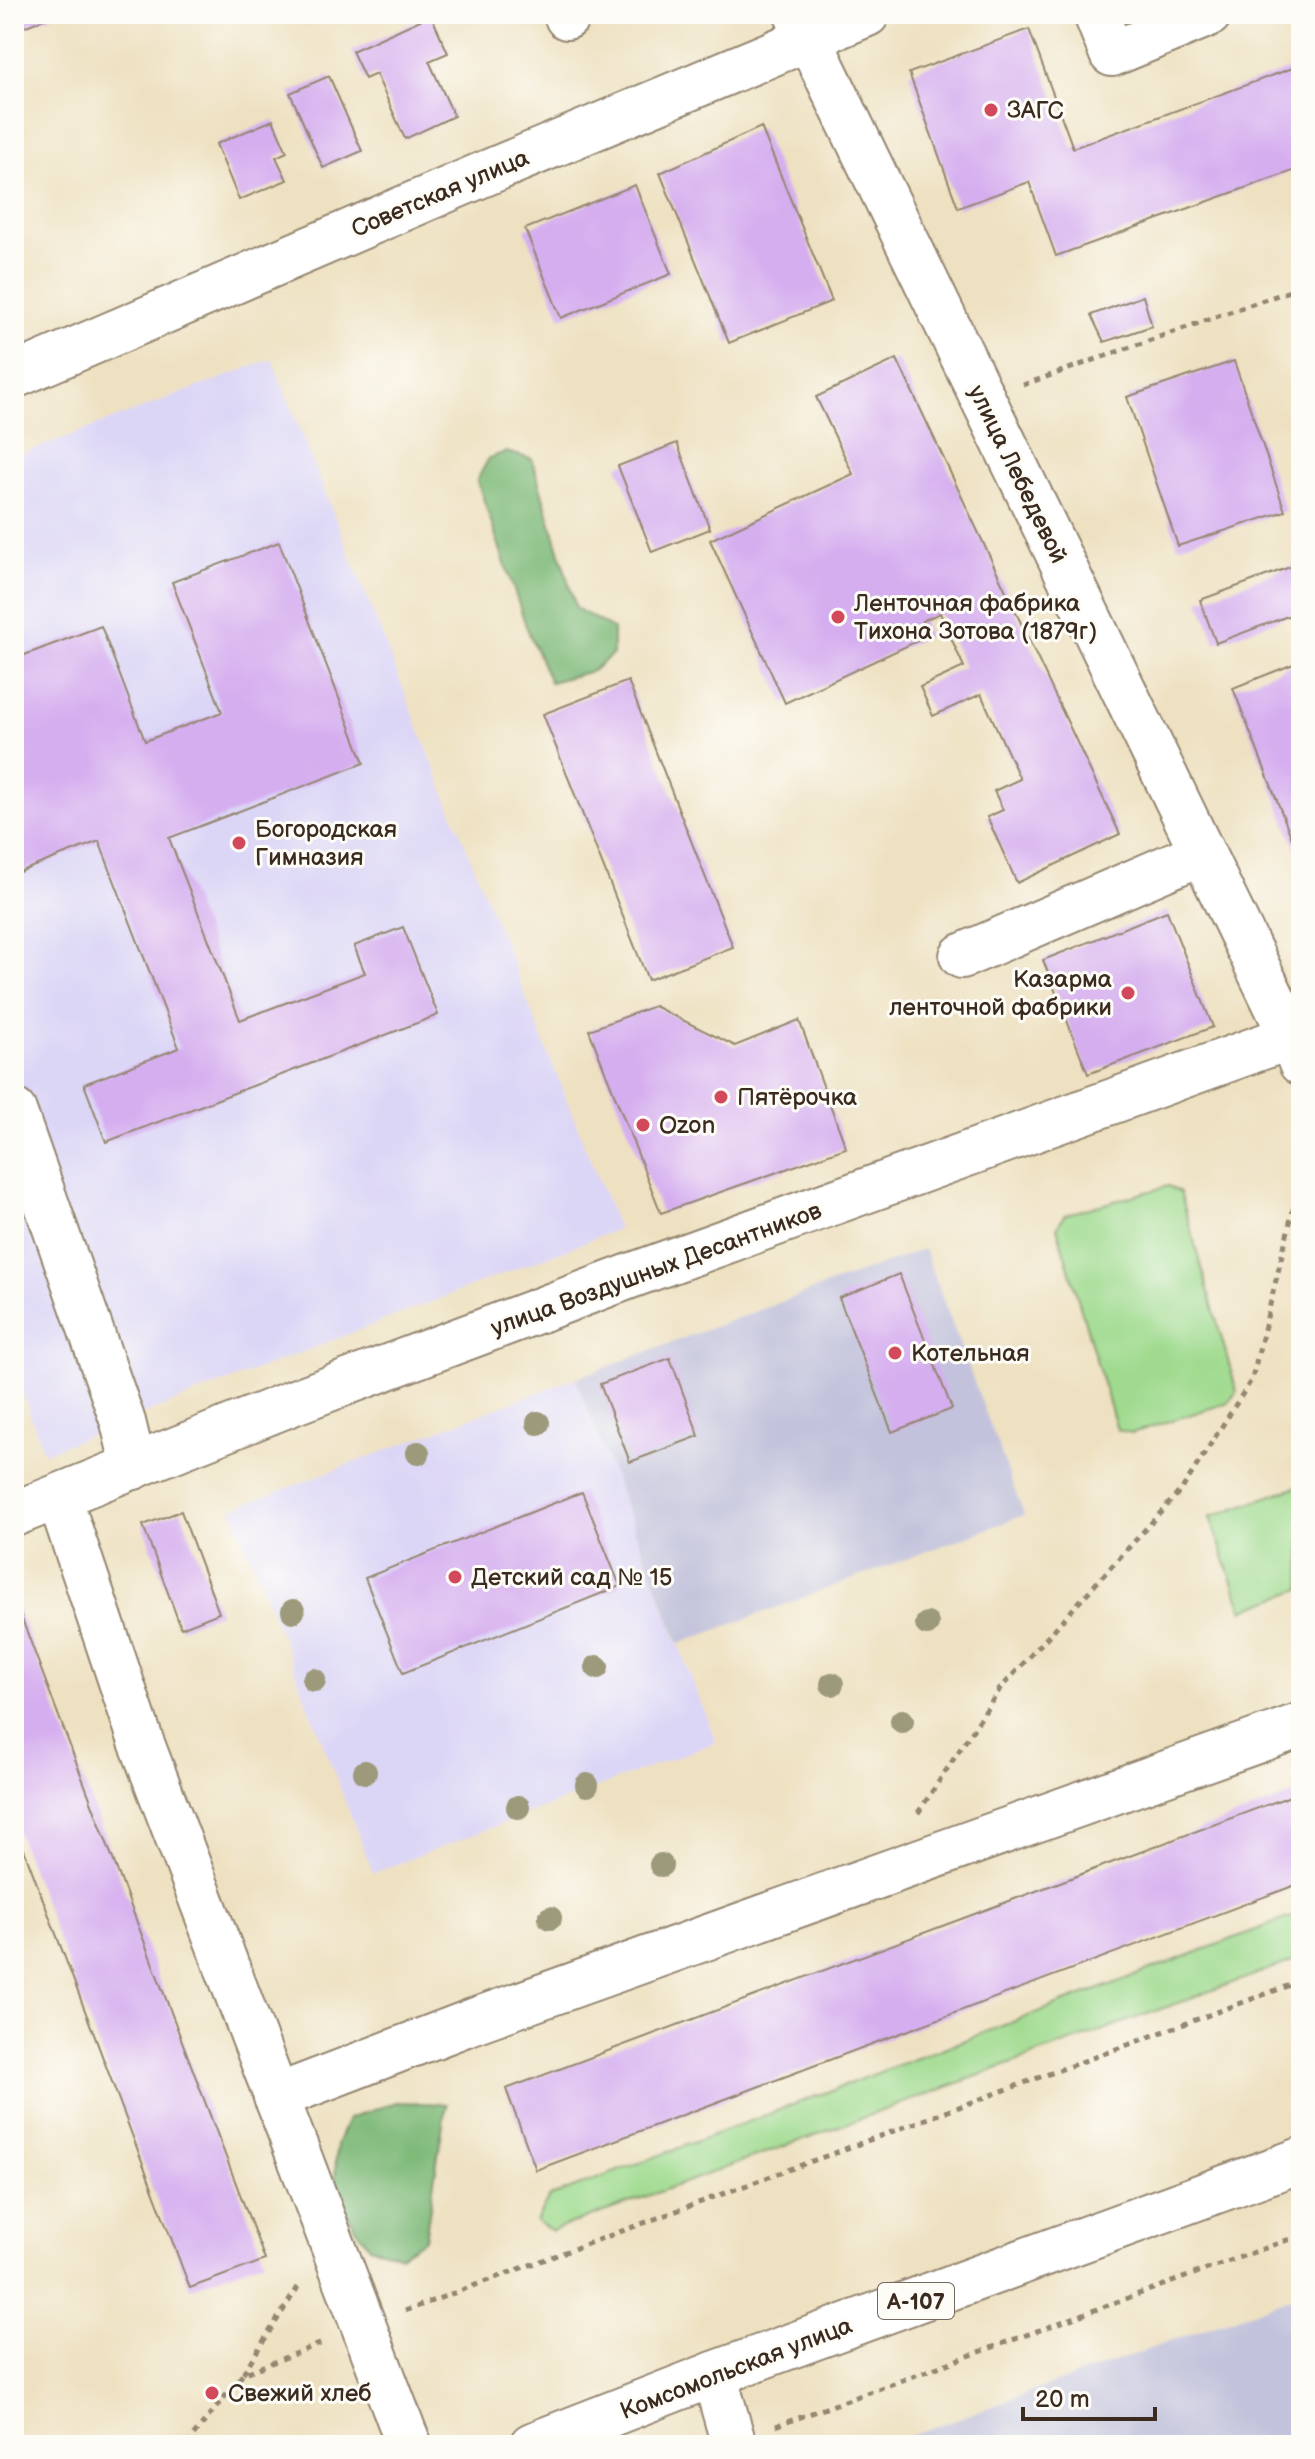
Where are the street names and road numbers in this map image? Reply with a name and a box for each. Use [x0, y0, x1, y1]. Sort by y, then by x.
street label: Советская улица [347, 143, 533, 244]
street label: улица Лебедевой [962, 380, 1073, 568]
street label: улица Воздушных Десантников [487, 1196, 826, 1343]
road number: А-107 [878, 2283, 954, 2319]
street label: Комсомольская улица [616, 2311, 856, 2426]

